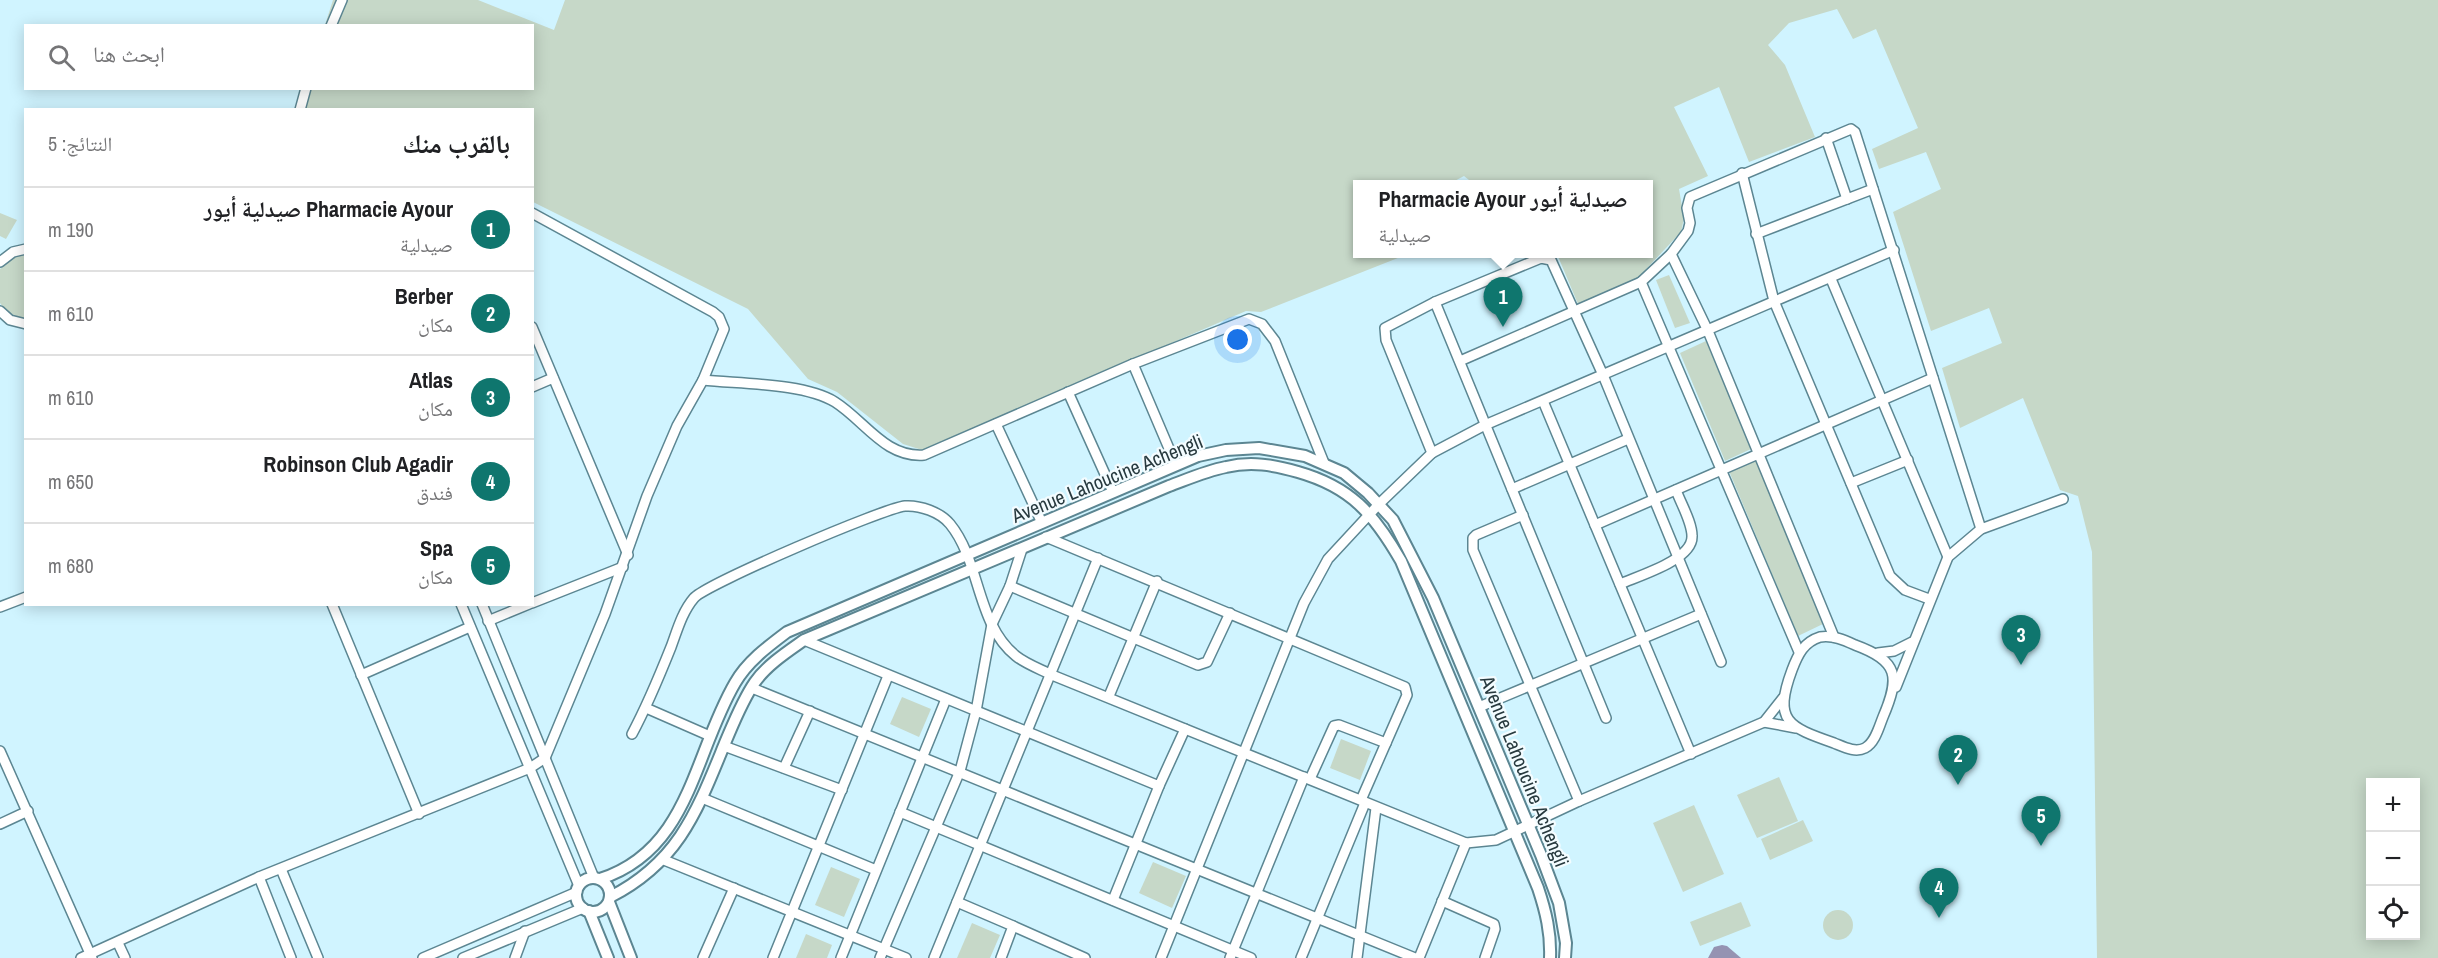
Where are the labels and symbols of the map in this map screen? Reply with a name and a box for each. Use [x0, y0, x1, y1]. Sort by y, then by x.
pin: 1 [1484, 278, 1522, 327]
your location [1223, 325, 1252, 354]
street label: Avenue Lahoucine Achengli [1006, 427, 1207, 529]
pin: 3 [2002, 616, 2040, 665]
street label: Avenue Lahoucine Achengli [1474, 670, 1576, 871]
pin: 2 [1938, 736, 1978, 785]
pin: 5 [2022, 796, 2060, 846]
pin: 4 [1920, 868, 1958, 918]

